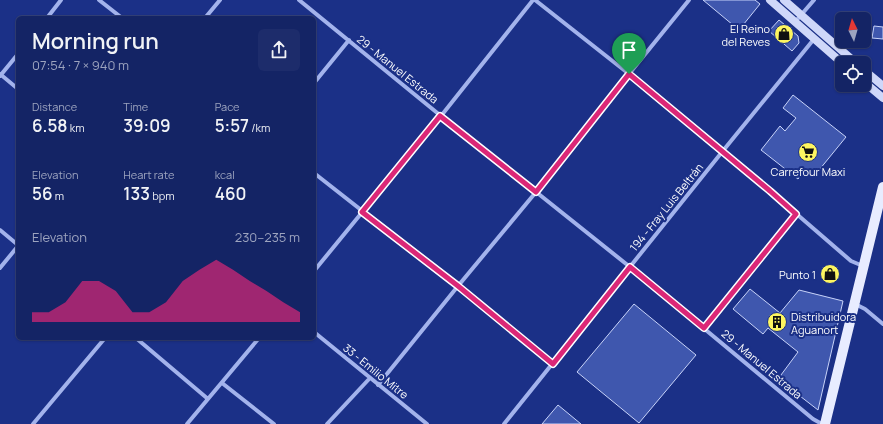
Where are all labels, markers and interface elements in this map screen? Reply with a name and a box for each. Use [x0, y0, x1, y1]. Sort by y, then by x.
north arrow [835, 12, 871, 48]
map controls [835, 12, 871, 92]
place label: El Reino del Reves [722, 21, 770, 49]
shop icon: El Reino del Reves [773, 23, 795, 45]
text: Morning run [32, 26, 159, 56]
button: share [258, 29, 300, 71]
street label: 29 - Manuel Estrada [354, 31, 442, 107]
pin [612, 33, 646, 74]
icon: arrive [618, 39, 640, 61]
text: 07:54 · 7 × 940 m [32, 56, 129, 74]
button: locate [835, 56, 871, 92]
text: Distance [32, 99, 77, 114]
text: Time [123, 99, 148, 114]
text: Pace [215, 99, 240, 114]
text: 6.58 [32, 114, 68, 137]
text: 39:09 [123, 114, 171, 137]
text: 5:57 [215, 114, 249, 137]
text: km [68, 120, 85, 135]
text: /km [249, 120, 270, 135]
supermarket icon: Carrefour Maxi [797, 141, 819, 163]
street label: 194 - Fray Luis Beltrán [626, 160, 706, 254]
place label: Carrefour Maxi [771, 164, 845, 179]
text: Elevation [32, 167, 78, 182]
text: Heart rate [123, 167, 174, 182]
text: kcal [215, 167, 235, 182]
text: 56 [32, 182, 53, 205]
text: 133 [123, 182, 150, 205]
text: 460 [215, 182, 246, 205]
text: m [53, 188, 64, 203]
text: bpm [150, 188, 175, 203]
text: Elevation [32, 228, 87, 246]
text: 230–235 m [235, 228, 300, 246]
shop icon: Punto 1 [819, 263, 841, 285]
place label: Punto 1 [779, 267, 816, 282]
place label: Distribuidora Aguanort [791, 309, 856, 337]
building icon: Distribuidora Aguanort [766, 311, 788, 333]
street label: 29 - Manuel Estrada [719, 326, 805, 402]
street label: 33 - Emilio Mitre [340, 340, 412, 402]

